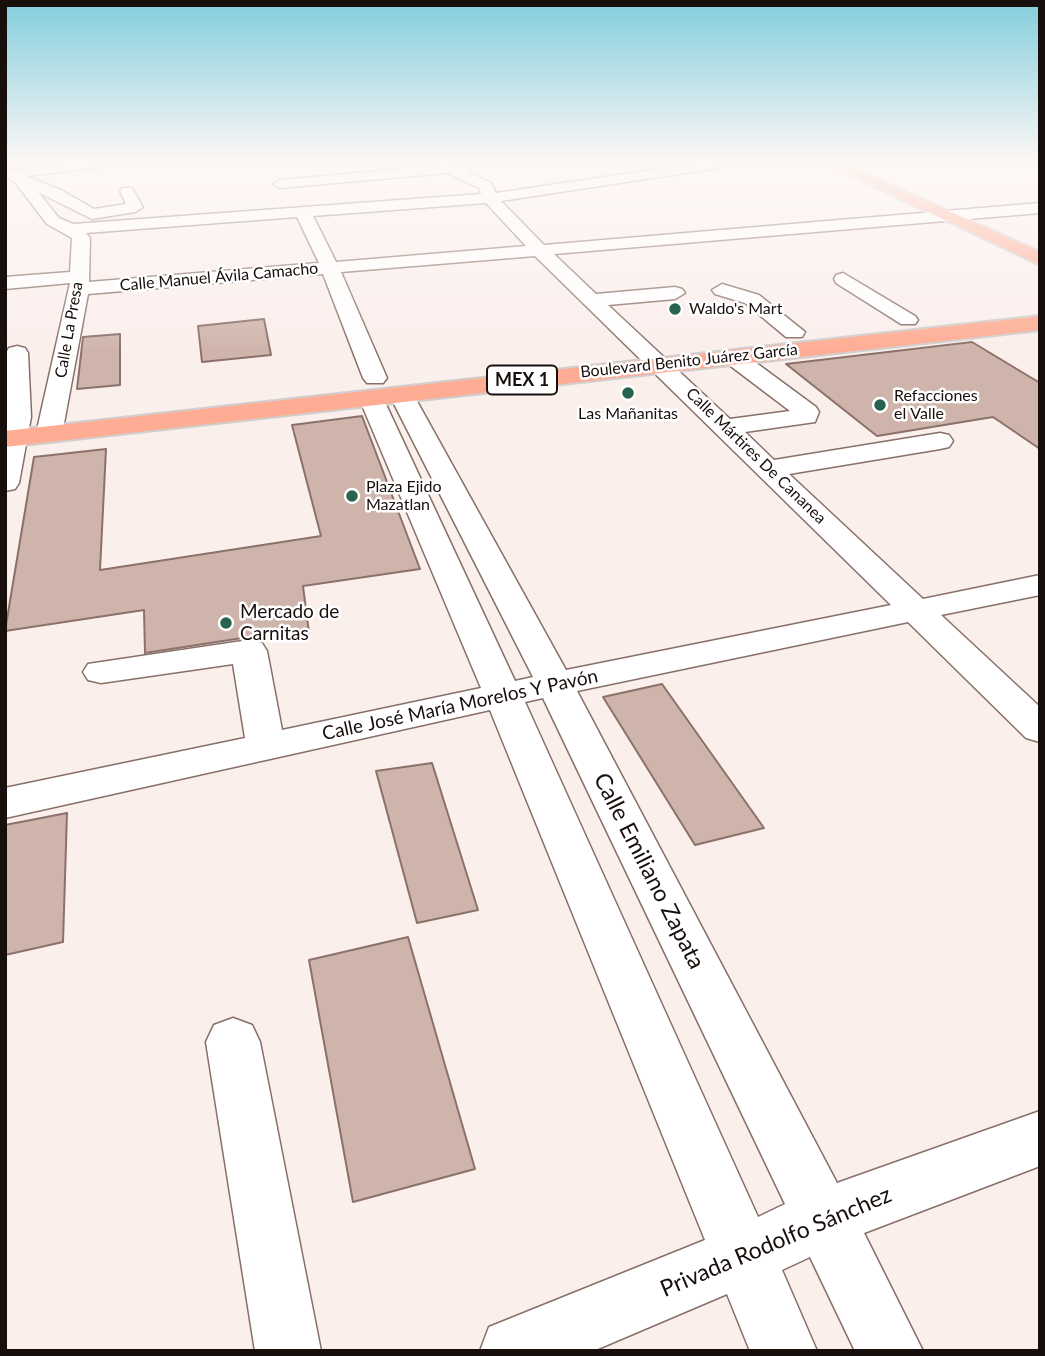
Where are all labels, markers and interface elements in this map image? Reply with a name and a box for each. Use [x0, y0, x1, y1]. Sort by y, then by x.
street label: Calle Manuel Ávila Camacho [119, 259, 319, 295]
street label: Calle La Presa [51, 280, 87, 380]
place label: Waldo's Mart [689, 299, 782, 319]
marker: Waldo's Mart [667, 301, 683, 317]
street label: Boulevard Benito Juárez García [579, 340, 799, 382]
road number: MEX 1 [487, 366, 557, 394]
street label: Calle Mártires De Cananea [682, 384, 830, 528]
marker: Las Mañanitas [620, 385, 636, 401]
place label: Refacciones el Valle [894, 386, 978, 424]
marker: Refacciones el Valle [872, 397, 888, 413]
place label: Las Mañanitas [578, 404, 678, 424]
place label: Plaza Ejido Mazatlan [366, 477, 441, 515]
marker: Plaza Ejido Mazatlan [344, 488, 360, 504]
place label: Mercado de Carnitas [240, 601, 339, 645]
marker: Mercado de Carnitas [218, 615, 234, 631]
street label: Calle José María Morelos Y Pavón [320, 665, 600, 745]
street label: Calle Emiliano Zapata [588, 768, 710, 974]
street label: Privada Rodolfo Sánchez [656, 1181, 896, 1303]

